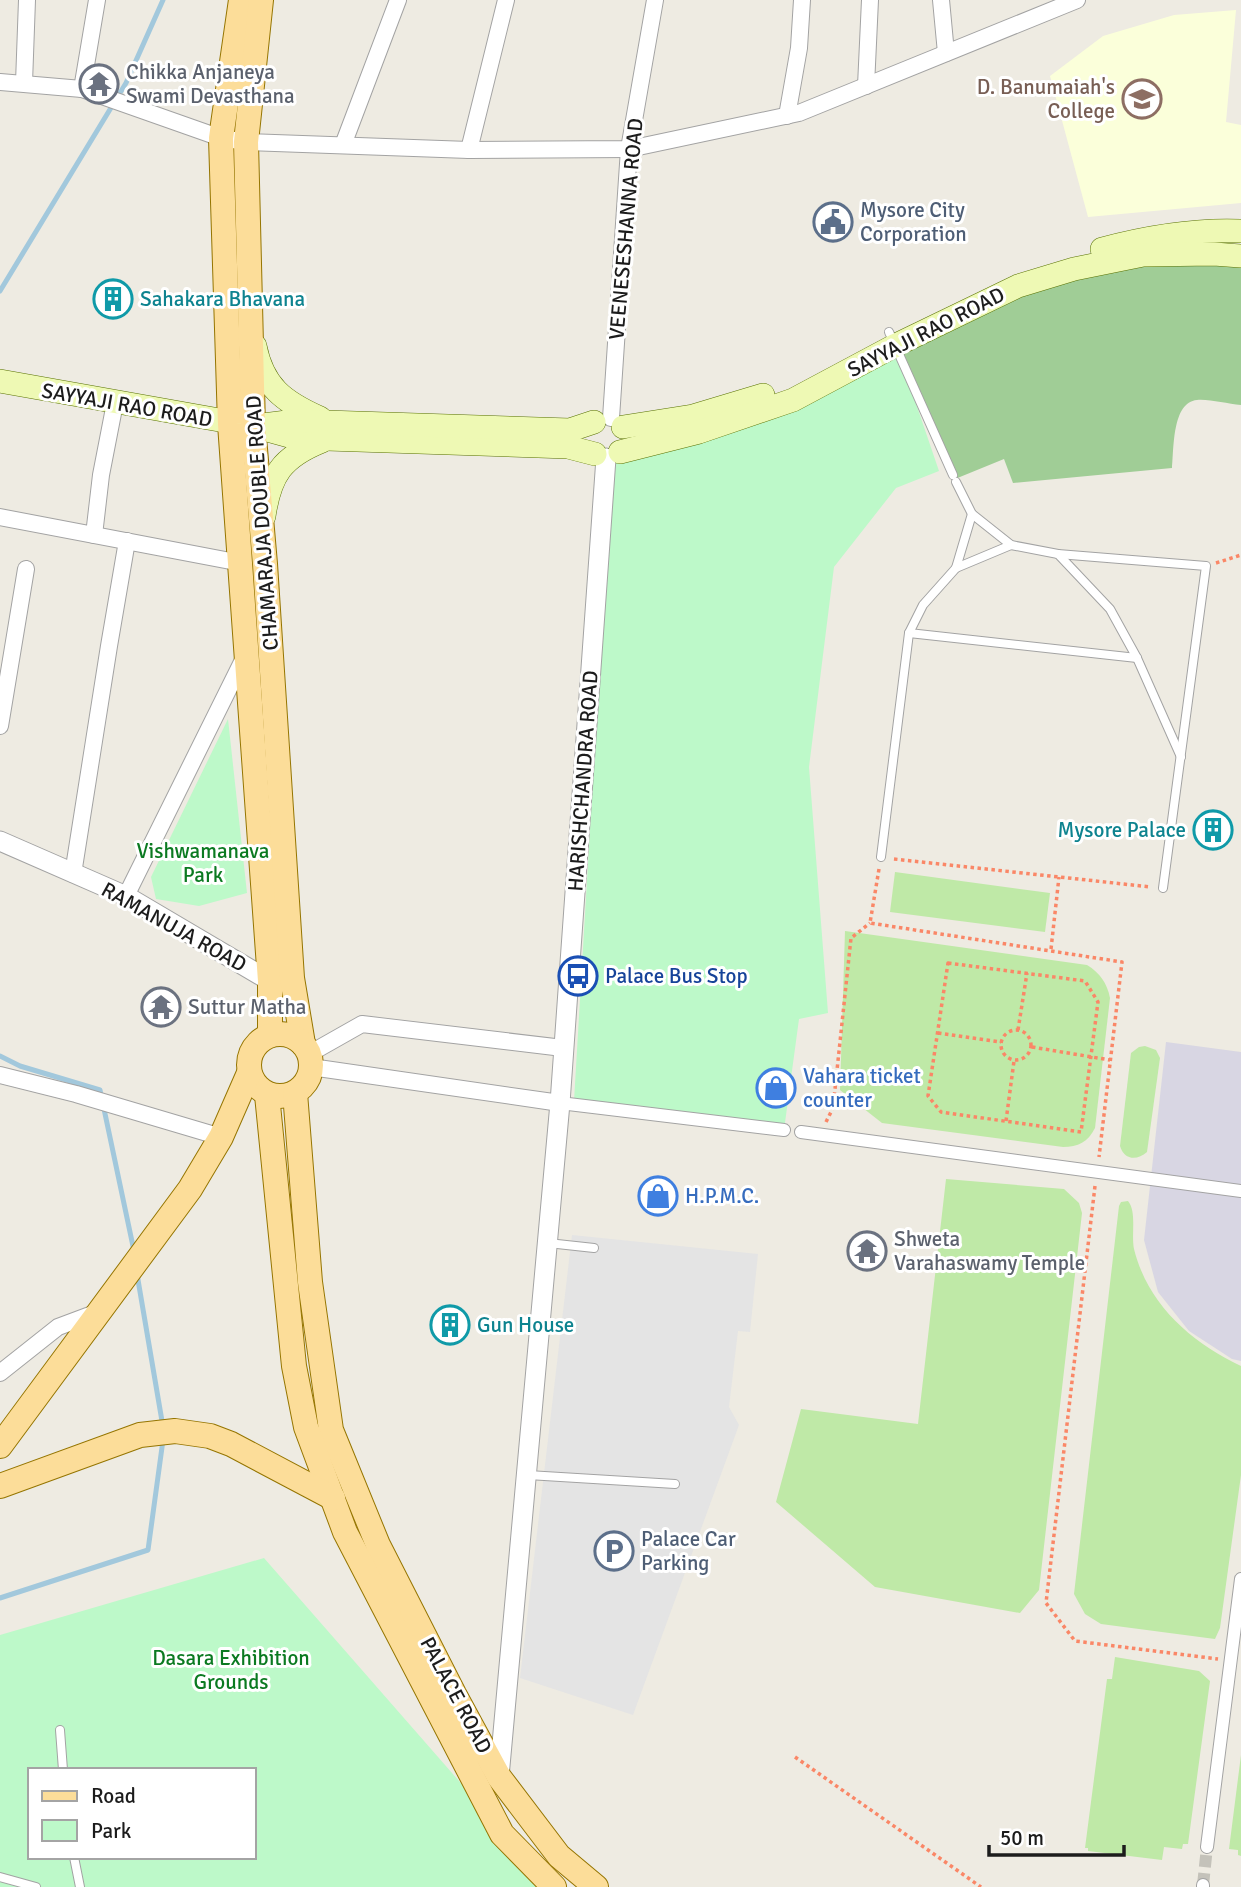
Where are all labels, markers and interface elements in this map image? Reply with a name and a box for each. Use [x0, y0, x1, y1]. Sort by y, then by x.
place label: Chikka Anjaneya Swami Devasthana [126, 59, 295, 109]
temple icon: Chikka Anjaneya Swami Devasthana [78, 63, 120, 105]
place label: D. Banumaiah's College [977, 74, 1115, 124]
school or university icon: D. Banumaiah's College [1121, 78, 1163, 120]
street label: VEENESESHANNA ROAD [603, 117, 649, 341]
place label: Mysore City Corporation [860, 197, 967, 247]
public building icon: Mysore City Corporation [812, 201, 854, 243]
building icon: Sahakara Bhavana [92, 278, 134, 320]
street label: SAYYAJI RAO ROAD [843, 281, 1009, 383]
place label: Sahakara Bhavana [140, 286, 305, 312]
street label: SAYYAJI RAO ROAD [40, 377, 214, 433]
street label: CHAMARAJA DOUBLE ROAD [240, 395, 284, 651]
street label: HARISHCHANDRA ROAD [562, 670, 604, 892]
building icon: Mysore Palace [1192, 809, 1234, 851]
place label: Mysore Palace [1058, 817, 1186, 843]
park label: Vishwamanava Park [137, 838, 270, 888]
street label: RAMANUJA ROAD [97, 876, 251, 978]
bus stop icon: Palace Bus Stop [557, 955, 599, 997]
place label: Palace Bus Stop [605, 963, 748, 989]
temple icon: Suttur Matha [140, 986, 182, 1028]
place label: Suttur Matha [188, 994, 307, 1020]
place label: Vahara ticket counter [803, 1063, 921, 1113]
shop icon: Vahara ticket counter [755, 1067, 797, 1109]
shop icon: H.P.M.C. [637, 1175, 679, 1217]
place label: H.P.M.C. [685, 1183, 759, 1209]
place label: Shweta Varahaswamy Temple [894, 1226, 1085, 1276]
temple icon: Shweta Varahaswamy Temple [846, 1230, 888, 1272]
building icon: Gun House [429, 1304, 471, 1346]
place label: Gun House [477, 1312, 574, 1338]
place label: Palace Car Parking [641, 1526, 736, 1576]
parking icon: Palace Car Parking [593, 1530, 635, 1572]
street label: PALACE ROAD [414, 1632, 498, 1758]
park label: Dasara Exhibition Grounds [152, 1645, 310, 1695]
legend [28, 1768, 256, 1859]
text: Road [91, 1783, 136, 1809]
scale bar [989, 1814, 1124, 1858]
text: Park [91, 1818, 132, 1844]
text: 50 m [1000, 1825, 1044, 1851]

